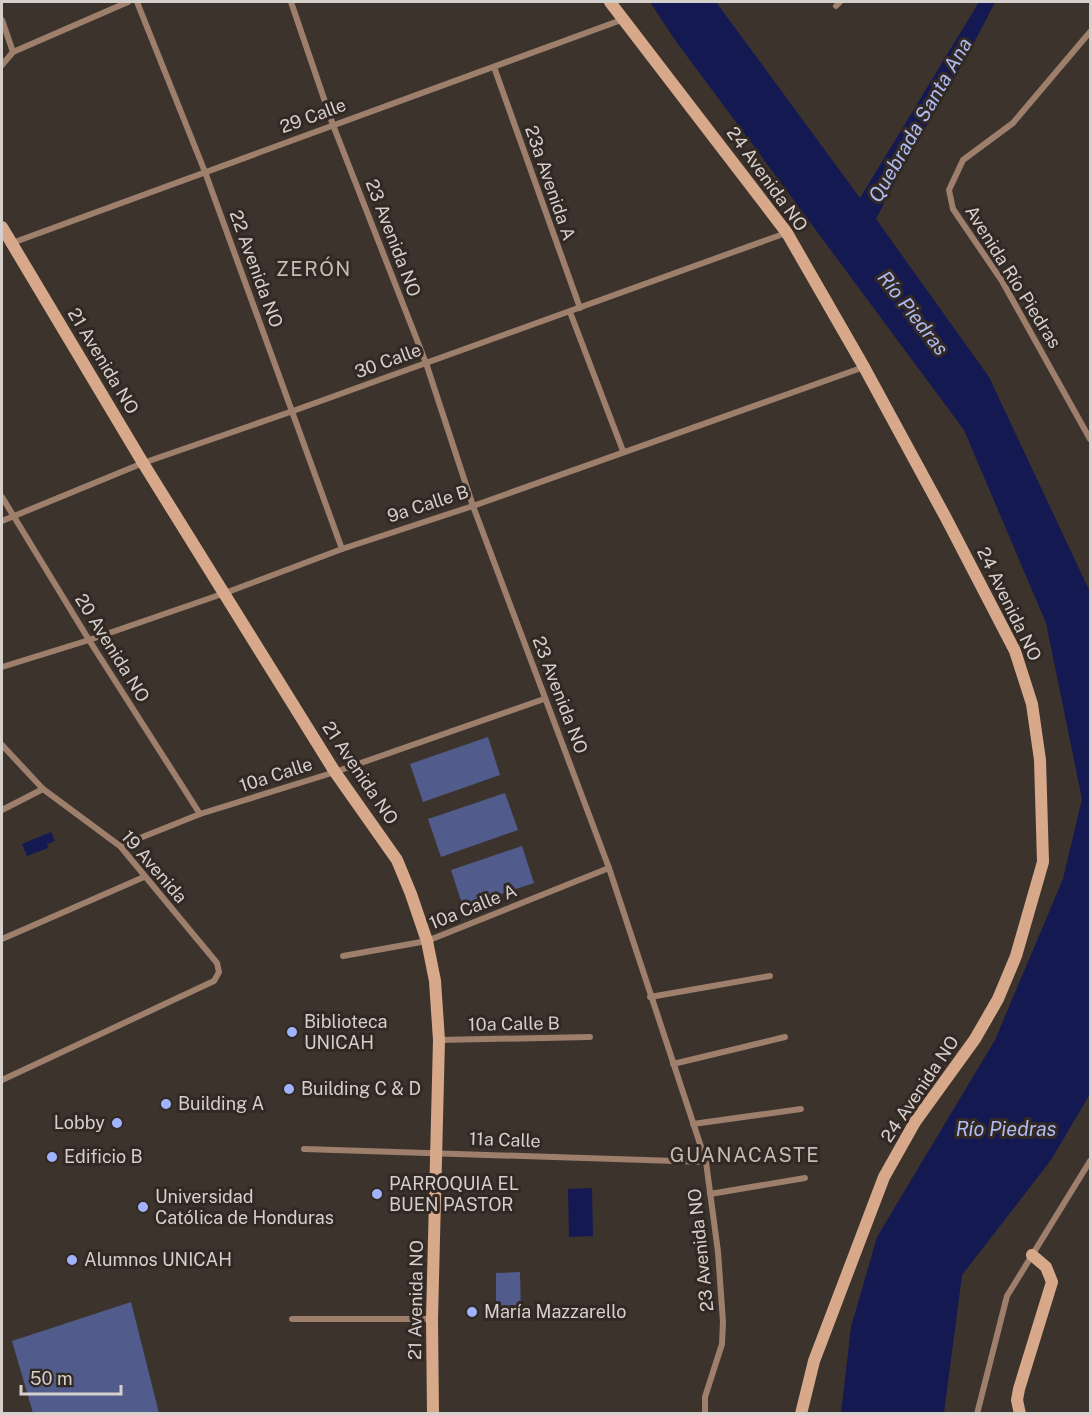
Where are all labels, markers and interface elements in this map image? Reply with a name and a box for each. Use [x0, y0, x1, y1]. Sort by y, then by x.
water label: Quebrada Santa Ana [863, 34, 977, 206]
street label: 29 Calle [277, 94, 349, 137]
street label: 24 Avenida NO [722, 122, 812, 235]
street label: 23a Avenida A [521, 123, 580, 243]
street label: 23 Avenida NO [361, 176, 425, 299]
street label: Avenida Río Piedras [961, 202, 1066, 352]
street label: 22 Avenida NO [226, 207, 287, 330]
district label: ZERÓN [276, 256, 352, 281]
water label: Río Piedras [873, 266, 954, 360]
street label: 21 Avenida NO [64, 304, 143, 418]
street label: 30 Calle [352, 339, 424, 382]
street label: 9a Calle B [384, 480, 471, 527]
street label: 24 Avenida NO [973, 543, 1046, 664]
street label: 20 Avenida NO [71, 590, 154, 706]
street label: 23 Avenida NO [528, 633, 592, 756]
street label: 21 Avenida NO [318, 717, 403, 828]
street label: 10a Calle [237, 753, 315, 796]
street label: 19 Avenida [117, 826, 192, 907]
street label: 10a Calle A [426, 879, 520, 934]
place label: Biblioteca UNICAH [304, 1011, 388, 1053]
street label: 10a Calle B [468, 1012, 560, 1035]
marker: Biblioteca UNICAH [285, 1025, 299, 1039]
street label: 24 Avenida NO [876, 1031, 963, 1146]
place label: Building C & D [301, 1078, 421, 1099]
marker: Building C & D [282, 1082, 296, 1096]
place label: Building A [178, 1093, 265, 1114]
marker: Building A [159, 1097, 173, 1111]
place label: Lobby [54, 1112, 105, 1133]
marker: Lobby [110, 1116, 124, 1130]
water label: Río Piedras [956, 1117, 1057, 1141]
street label: 11a Calle [469, 1128, 541, 1151]
district label: GUANACASTE [670, 1143, 820, 1167]
place label: Edificio B [64, 1146, 143, 1167]
marker: Edificio B [45, 1150, 59, 1164]
place label: PARROQUIA EL BUEN PASTOR [389, 1173, 519, 1215]
place label: Universidad Católica de Honduras [155, 1186, 334, 1228]
marker: PARROQUIA EL BUEN PASTOR [370, 1187, 384, 1201]
street label: 23 Avenida NO [684, 1187, 717, 1313]
marker: Universidad Católica de Honduras [136, 1200, 150, 1214]
street label: 21 Avenida NO [404, 1240, 427, 1360]
place label: Alumnos UNICAH [84, 1249, 232, 1270]
marker: Alumnos UNICAH [65, 1253, 79, 1267]
place label: María Mazzarello [484, 1301, 626, 1322]
marker: María Mazzarello [465, 1305, 479, 1319]
scale bar [21, 1358, 122, 1396]
text: 50 m [30, 1368, 73, 1389]

